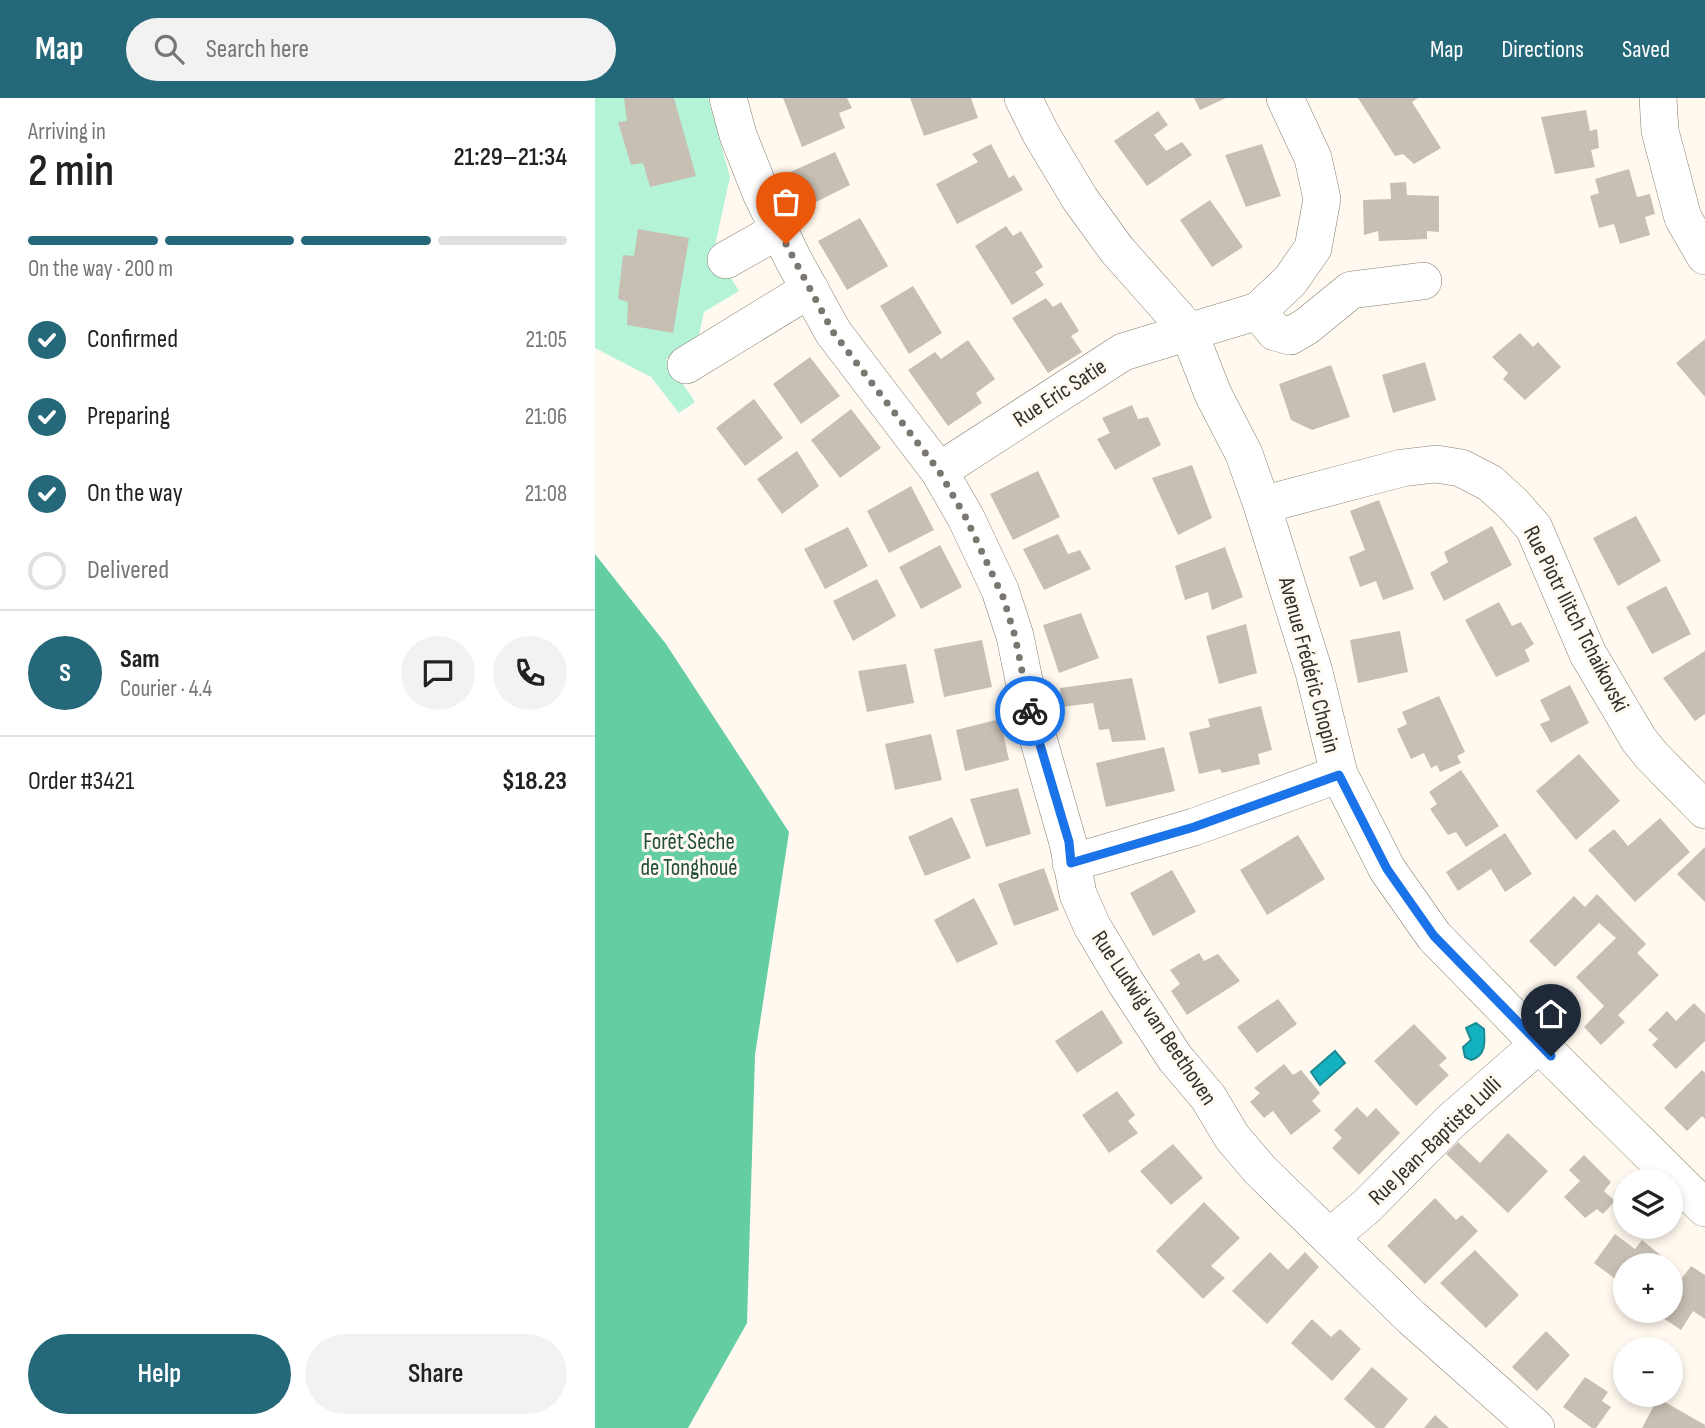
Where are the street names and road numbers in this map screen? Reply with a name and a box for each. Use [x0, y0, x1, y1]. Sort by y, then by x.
street label: Rue Eric Satie [1008, 353, 1112, 433]
street label: Rue Piotr Ilitch Tchaikovski [1517, 521, 1635, 717]
street label: Avenue Frédéric Chopin [1272, 573, 1346, 756]
street label: Rue Ludwig van Beethoven [1085, 925, 1223, 1111]
street label: Rue Jean-Baptiste Lulli [1363, 1071, 1507, 1211]

